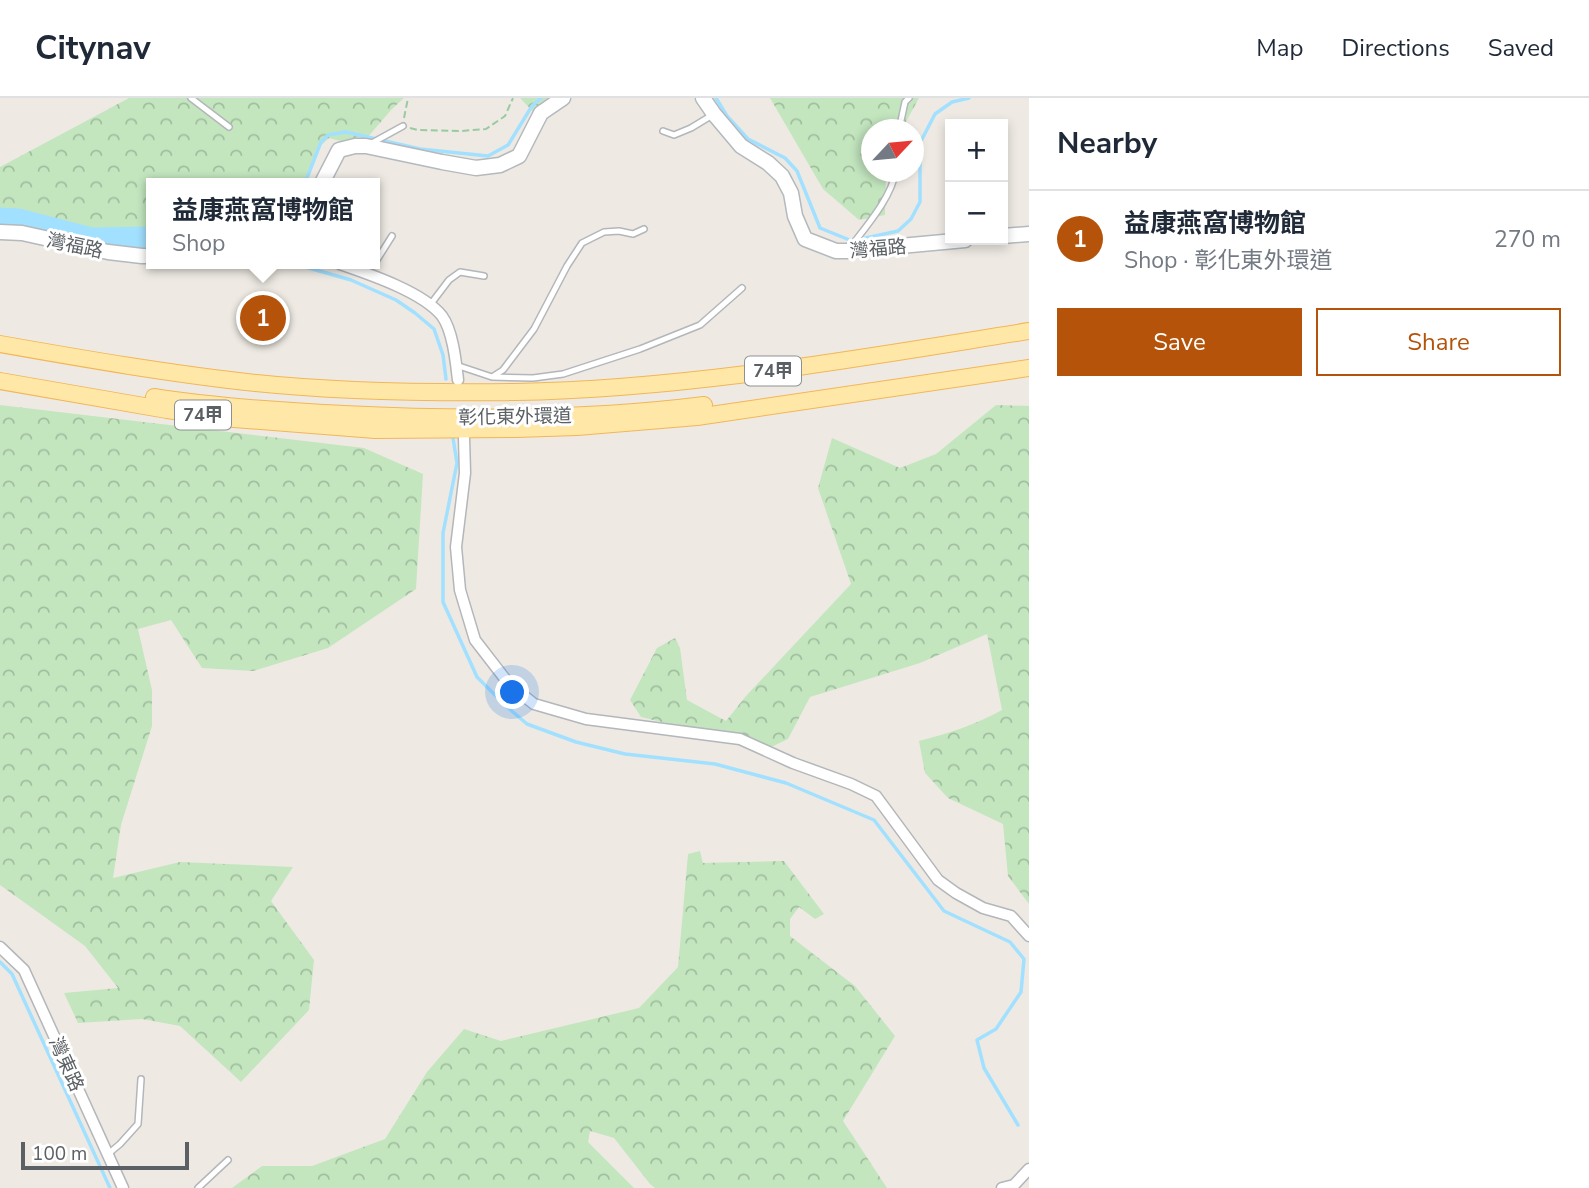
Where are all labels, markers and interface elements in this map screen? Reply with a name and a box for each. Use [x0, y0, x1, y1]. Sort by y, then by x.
text: Citynav [35, 26, 151, 71]
text: Map [1256, 32, 1303, 64]
text: Directions [1341, 32, 1450, 64]
text: Saved [1488, 32, 1554, 64]
north arrow [861, 119, 924, 182]
map controls [945, 119, 1008, 245]
button: + [945, 119, 1008, 182]
text: Nearby [1057, 123, 1157, 164]
popup [146, 178, 380, 269]
button: − [945, 182, 1008, 245]
text: 益康燕窩博物館 [172, 193, 354, 228]
text: 益康燕窩博物館 [1124, 206, 1306, 241]
text: 1 [1073, 224, 1087, 255]
text: 270 m [1494, 224, 1561, 255]
street label: 灣福路 [44, 227, 105, 265]
text: Shop [172, 228, 225, 259]
street label: 灣福路 [849, 234, 908, 264]
text: Shop · 彰化東外環道 [1124, 245, 1332, 276]
pin: 1 [240, 292, 286, 344]
button: Save [1057, 308, 1302, 376]
button: Share [1316, 308, 1561, 376]
road number: 74甲 [745, 356, 801, 386]
road number: 74甲 [175, 400, 231, 430]
street label: 彰化東外環道 [458, 403, 572, 431]
your location [495, 675, 529, 709]
street label: 灣東路 [43, 1033, 90, 1096]
scale bar [21, 1139, 189, 1171]
text: 100 m [32, 1141, 87, 1167]

